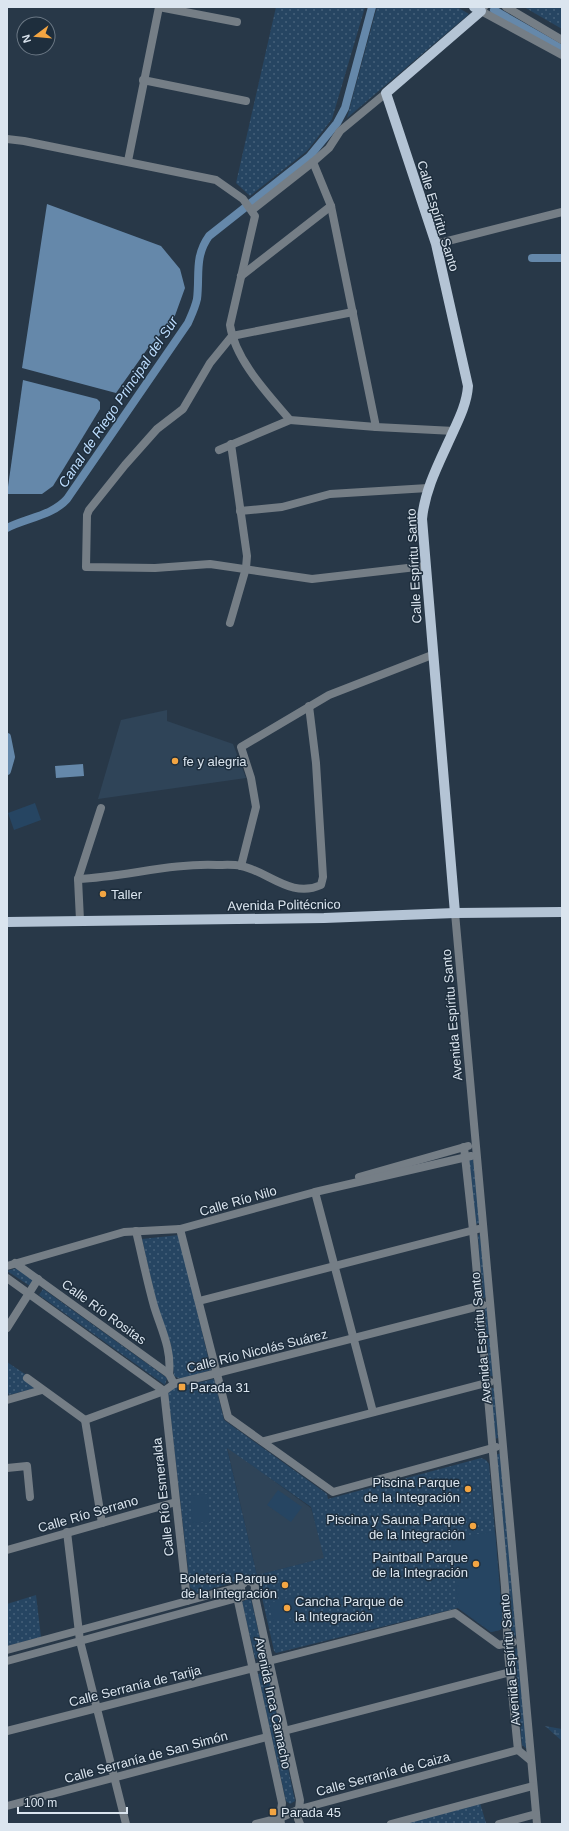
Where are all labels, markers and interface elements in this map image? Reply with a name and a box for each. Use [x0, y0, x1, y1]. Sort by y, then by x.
north arrow [16, 16, 56, 56]
text: N [20, 33, 33, 44]
street label: Calle Espíritu Santo [414, 159, 462, 273]
water label: Canal de Riego Principal del Sur [55, 313, 182, 490]
street label: Calle Espíritu Santo [404, 508, 424, 624]
place label: fe y alegria [183, 754, 247, 769]
marker: fe y alegria [170, 756, 180, 766]
place label: Taller [111, 887, 143, 902]
marker: Taller [98, 889, 108, 899]
street label: Avenida Politécnico [227, 897, 341, 913]
street label: Avenida Espíritu Santo [439, 949, 465, 1081]
street label: Calle Río Nilo [198, 1183, 278, 1219]
street label: Avenida Espíritu Santo [468, 1272, 494, 1404]
street label: Calle Río Rositas [59, 1276, 149, 1348]
street label: Calle Río Nicolás Suárez [185, 1326, 329, 1376]
place label: Parada 31 [190, 1380, 250, 1395]
marker: Parada 31 [177, 1382, 187, 1392]
street label: Calle Río Esmeralda [149, 1436, 177, 1557]
place label: Piscina Parque de la Integración [364, 1475, 460, 1505]
marker: Piscina Parque de la Integración [463, 1484, 473, 1494]
street label: Calle Río Serrano [36, 1493, 140, 1535]
place label: Piscina y Sauna Parque de la Integración [326, 1512, 465, 1542]
marker: Piscina y Sauna Parque de la Integración [468, 1521, 478, 1531]
place label: Paintball Parque de la Integración [372, 1550, 468, 1580]
marker: Paintball Parque de la Integración [471, 1559, 481, 1569]
place label: Boletería Parque de la Integración [179, 1571, 277, 1601]
marker: Boletería Parque de la Integración [280, 1580, 290, 1590]
place label: Cancha Parque de la Integración [295, 1594, 403, 1624]
street label: Avenida Espíritu Santo [497, 1594, 523, 1726]
marker: Cancha Parque de la Integración [282, 1603, 292, 1613]
street label: Avenida Inca Camacho [252, 1636, 294, 1770]
street label: Calle Serranía de Tarija [67, 1662, 203, 1710]
street label: Calle Serranía de San Simón [63, 1728, 229, 1786]
street label: Calle Serranía de Caiza [314, 1749, 452, 1799]
scale bar [18, 1789, 127, 1815]
text: 100 m [24, 1796, 57, 1810]
place label: Parada 45 [281, 1805, 341, 1820]
marker: Parada 45 [268, 1807, 278, 1817]

